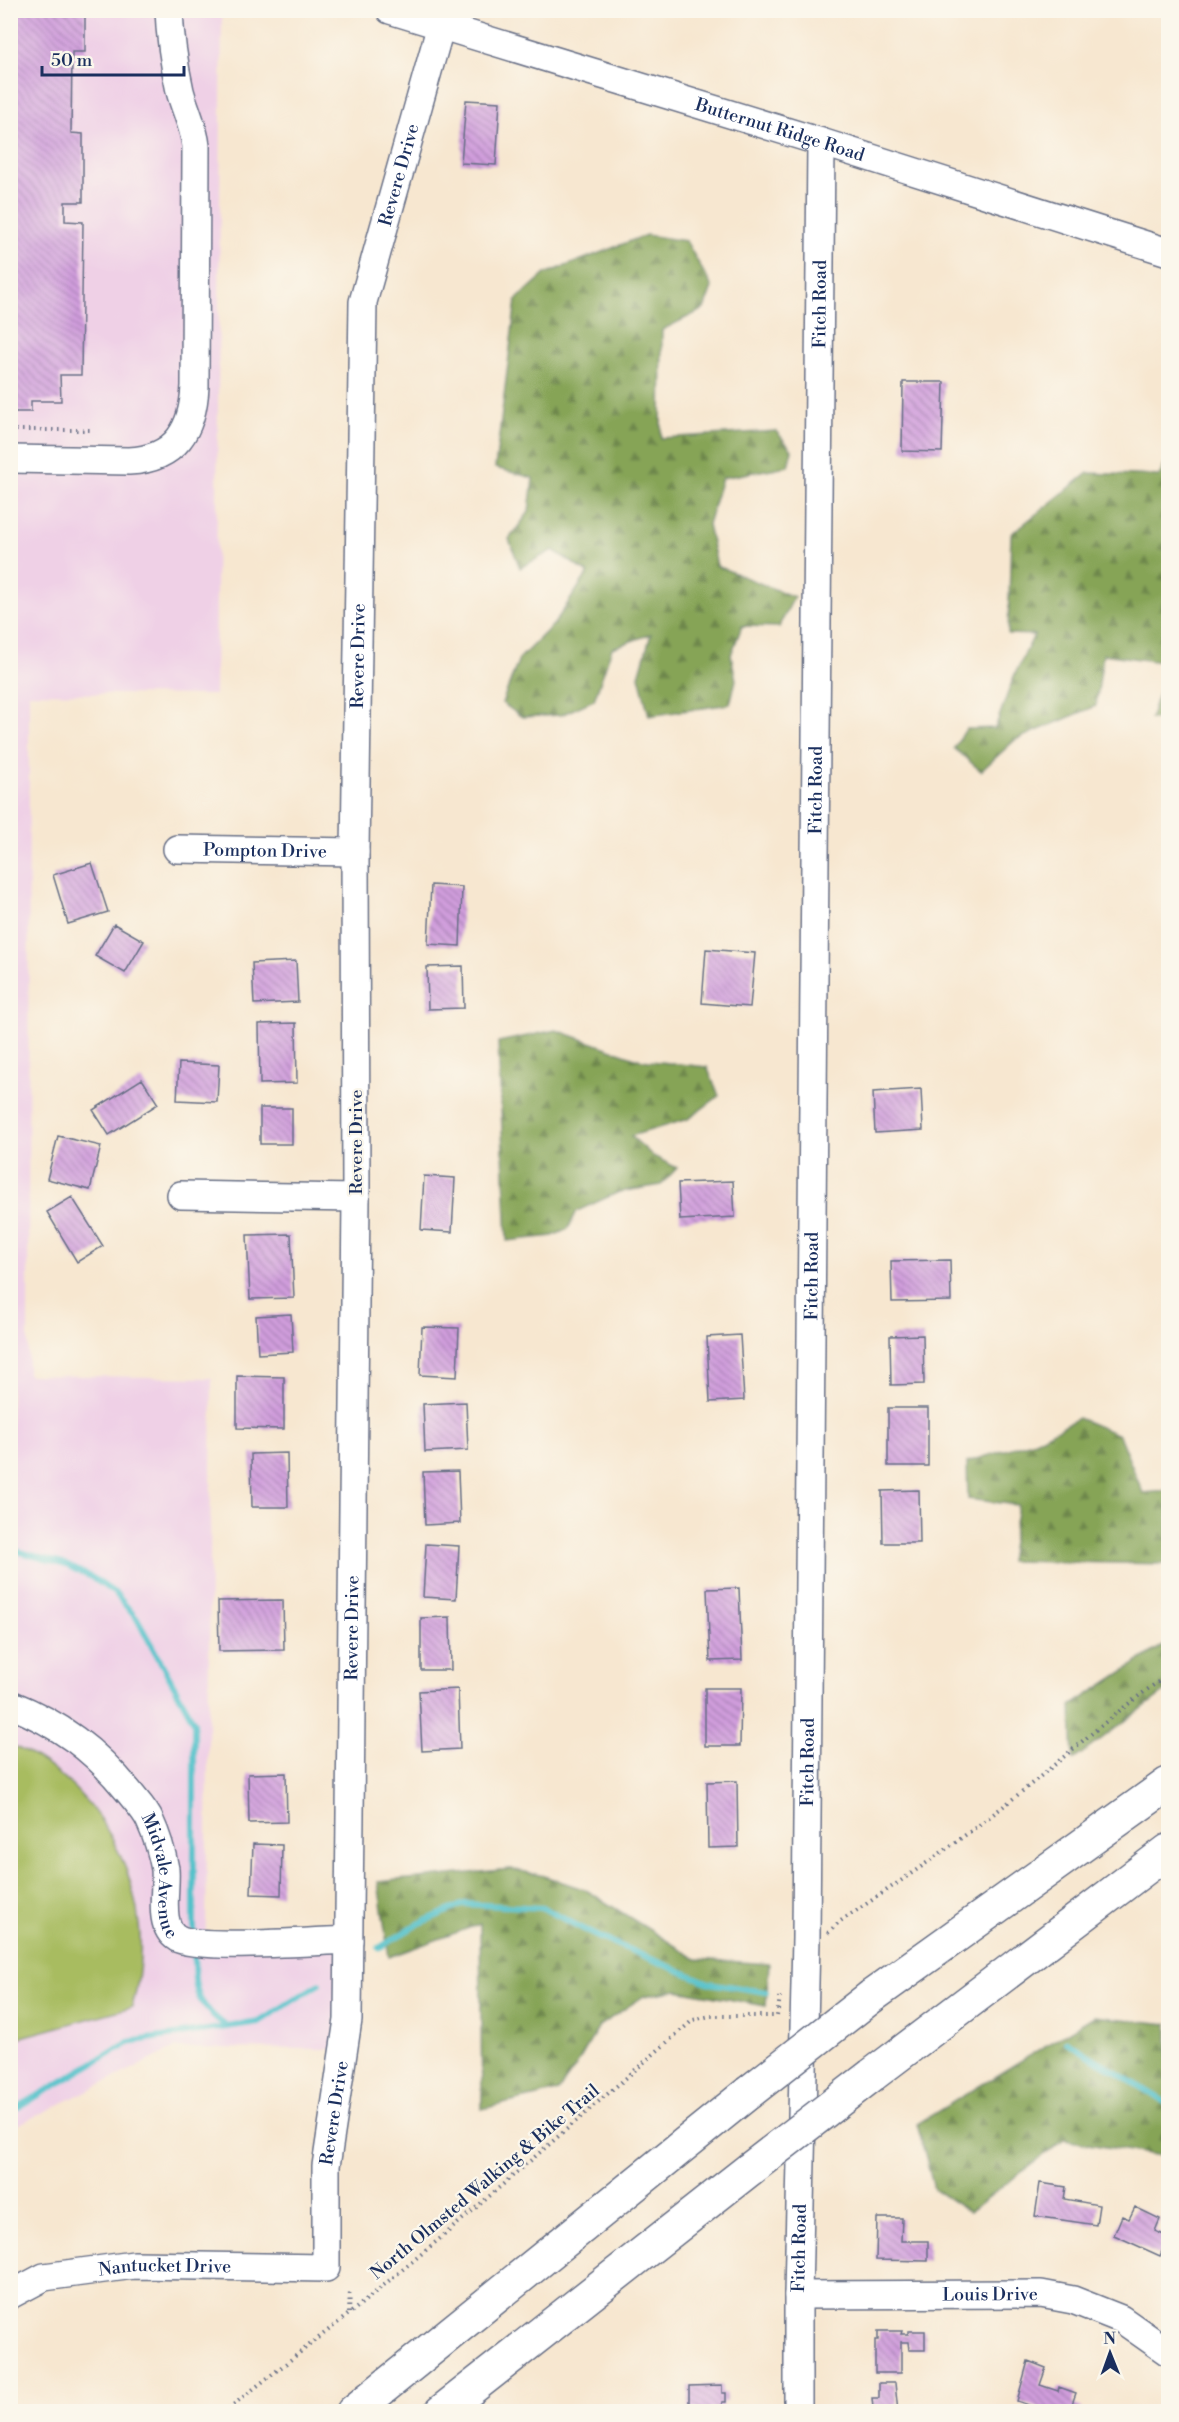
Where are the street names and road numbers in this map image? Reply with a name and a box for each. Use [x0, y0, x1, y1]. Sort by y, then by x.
street label: Butternut Ridge Road [692, 92, 868, 167]
street label: Revere Drive [373, 121, 424, 229]
street label: Fitch Road [808, 259, 832, 349]
street label: Revere Drive [346, 603, 370, 709]
street label: Fitch Road [804, 745, 827, 835]
street label: Pompton Drive [203, 838, 327, 863]
street label: Revere Drive [345, 1089, 368, 1195]
street label: Fitch Road [800, 1231, 823, 1321]
street label: Revere Drive [340, 1575, 364, 1681]
street label: Fitch Road [796, 1717, 819, 1807]
street label: Midvale Avenue [136, 1809, 183, 1944]
street label: Revere Drive [315, 2059, 353, 2167]
street label: North Olmsted Walking & Bike Trail [366, 2079, 605, 2285]
street label: Fitch Road [787, 2203, 812, 2293]
street label: Nantucket Drive [97, 2253, 231, 2281]
street label: Louis Drive [942, 2283, 1038, 2306]

